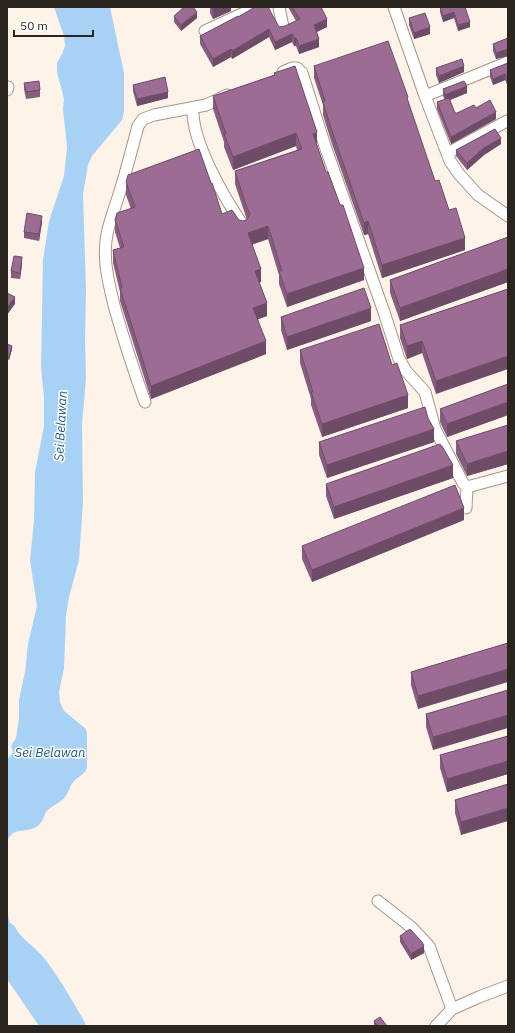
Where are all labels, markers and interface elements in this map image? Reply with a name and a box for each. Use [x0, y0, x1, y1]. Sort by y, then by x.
scale bar [14, 12, 93, 38]
text: 50 m [20, 18, 48, 33]
water label: Sei Belawan [50, 390, 71, 462]
water label: Sei Belawan [15, 744, 85, 761]

